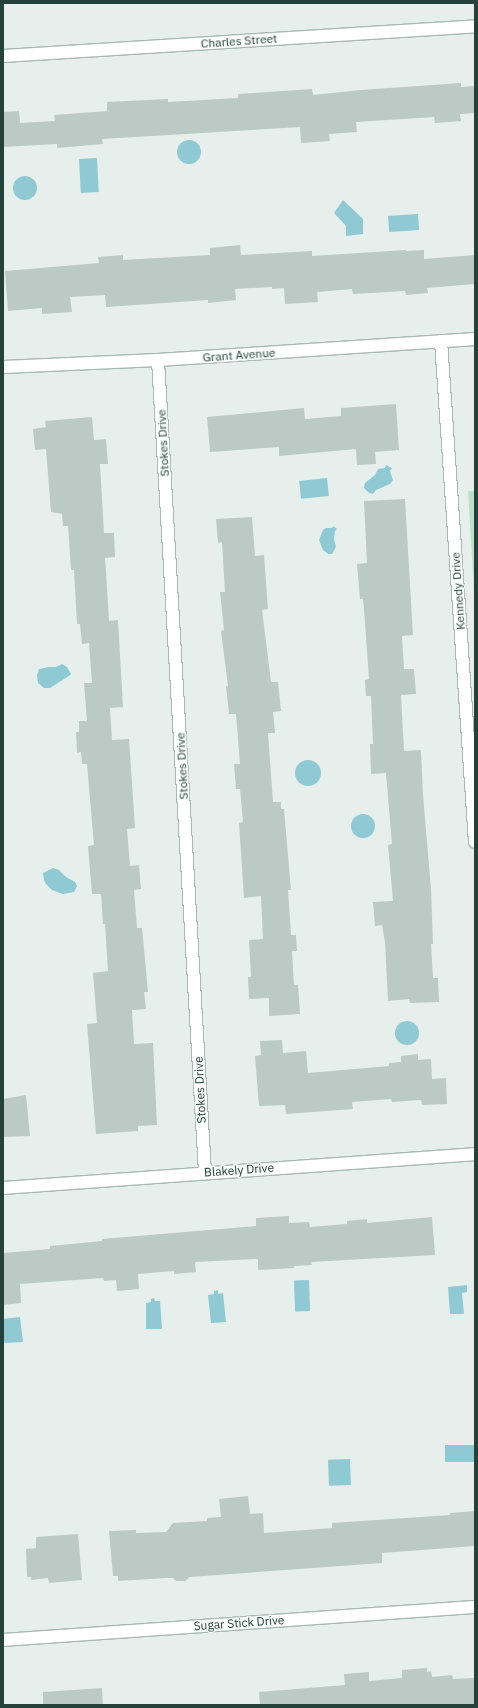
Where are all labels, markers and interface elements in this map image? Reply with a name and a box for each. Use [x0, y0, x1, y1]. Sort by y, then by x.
street label: Charles Street [200, 31, 278, 51]
street label: Grant Avenue [202, 345, 276, 365]
street label: Stokes Drive [154, 409, 172, 477]
street label: Kennedy Drive [448, 552, 468, 630]
street label: Stokes Drive [173, 732, 191, 800]
street label: Stokes Drive [191, 1056, 209, 1124]
street label: Blakely Drive [204, 1160, 274, 1180]
street label: Sugar Stick Drive [193, 1613, 285, 1633]

